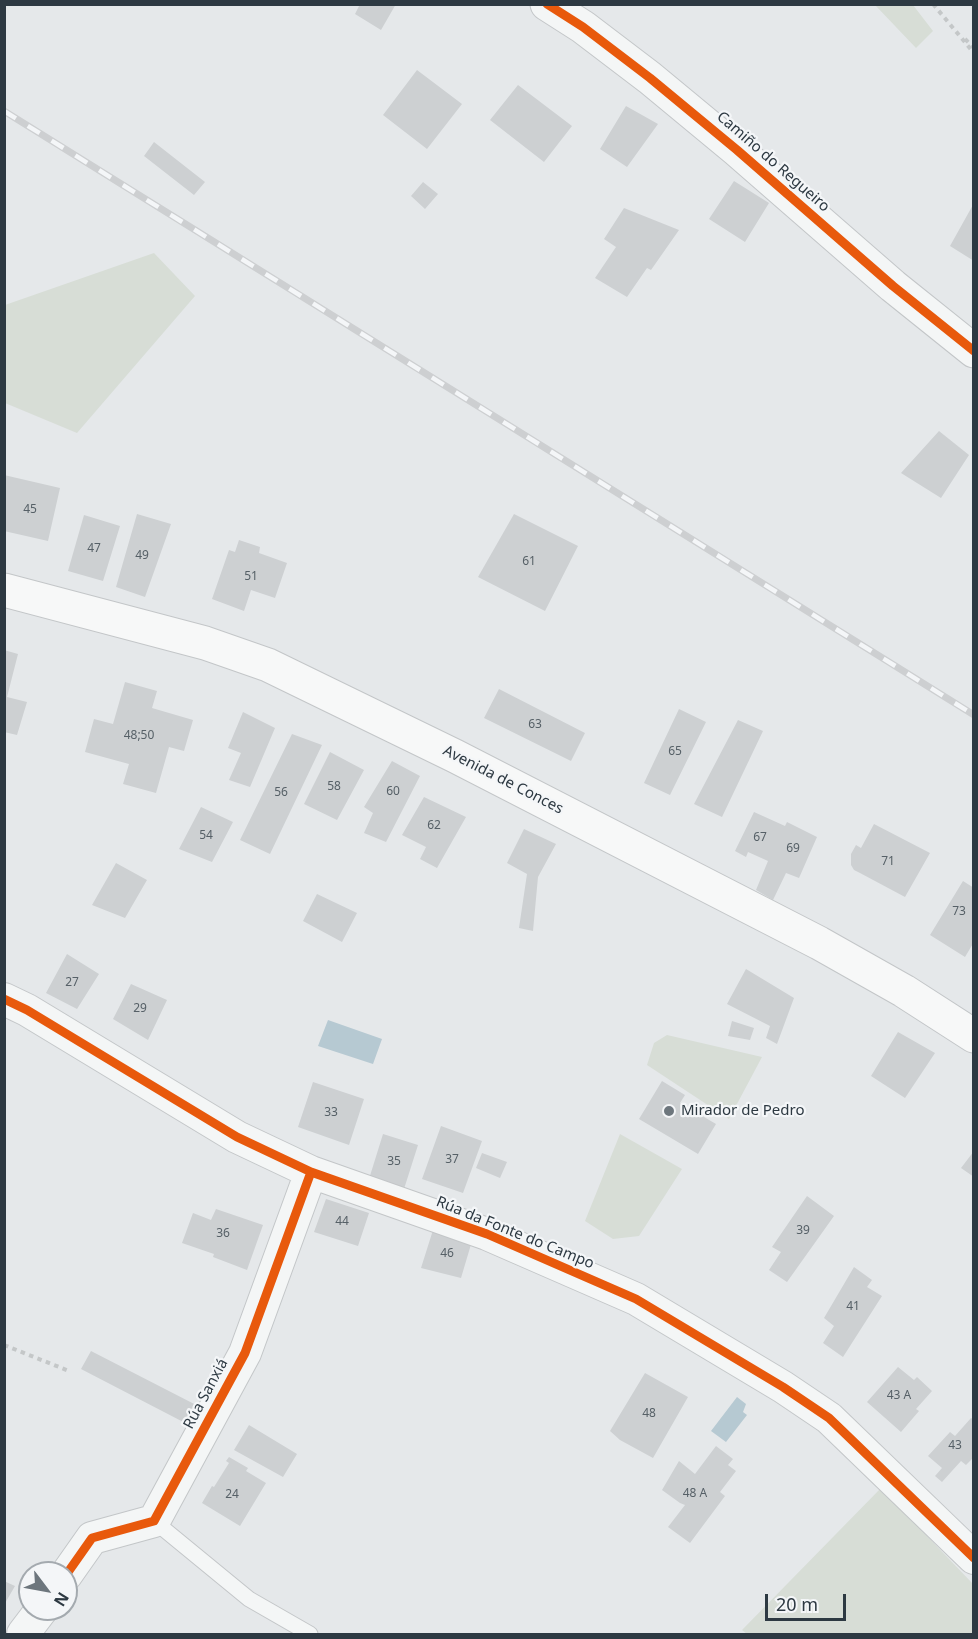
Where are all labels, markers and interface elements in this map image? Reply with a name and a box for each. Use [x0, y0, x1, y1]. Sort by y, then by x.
street label: Camiño do Regueiro [713, 108, 833, 216]
house number: 45 [23, 503, 37, 517]
house number: 47 [87, 542, 101, 556]
house number: 49 [135, 549, 149, 563]
house number: 61 [522, 555, 536, 569]
house number: 51 [244, 570, 258, 584]
house number: 63 [528, 718, 542, 732]
house number: 48;50 [124, 729, 154, 743]
street label: Avenida de Conces [440, 742, 566, 818]
house number: 65 [668, 745, 682, 759]
house number: 58 [327, 780, 341, 794]
house number: 60 [386, 785, 400, 799]
house number: 56 [274, 786, 288, 800]
house number: 62 [427, 819, 441, 833]
house number: 54 [199, 829, 213, 843]
house number: 67 [753, 831, 767, 845]
house number: 69 [786, 842, 800, 856]
house number: 71 [881, 855, 895, 869]
house number: 73 [952, 905, 966, 919]
house number: 27 [65, 976, 79, 990]
house number: 29 [133, 1002, 147, 1016]
place label: Mirador de Pedro [681, 1102, 804, 1120]
marker: Mirador de Pedro [662, 1104, 676, 1118]
house number: 33 [324, 1106, 338, 1120]
house number: 37 [445, 1153, 459, 1167]
house number: 35 [387, 1155, 401, 1169]
street label: Rúa da Fonte do Campo [433, 1193, 597, 1273]
house number: 44 [335, 1215, 349, 1229]
house number: 39 [796, 1224, 810, 1238]
house number: 36 [216, 1227, 230, 1241]
house number: 46 [440, 1247, 454, 1261]
house number: 41 [846, 1300, 860, 1314]
street label: Rúa Sanxiá [180, 1356, 232, 1432]
house number: 43 A [887, 1389, 911, 1403]
house number: 48 [642, 1407, 656, 1421]
house number: 43 [948, 1439, 962, 1453]
house number: 48 A [683, 1487, 707, 1501]
house number: 24 [225, 1488, 239, 1502]
north arrow [18, 1561, 78, 1621]
scale bar [768, 1582, 849, 1620]
text: N [49, 1588, 74, 1611]
text: 20 m [776, 1592, 818, 1616]

